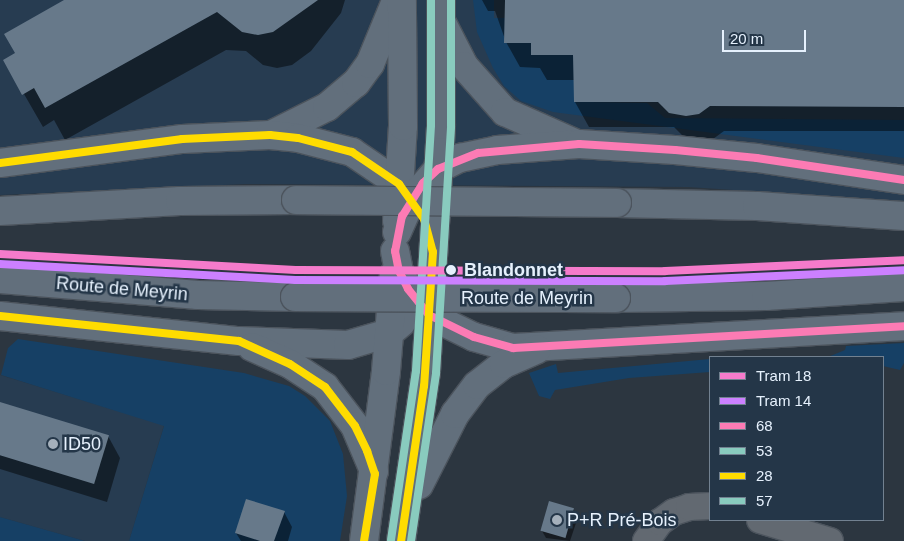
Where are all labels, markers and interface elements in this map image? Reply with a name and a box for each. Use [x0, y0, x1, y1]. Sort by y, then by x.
scale bar [724, 20, 808, 52]
text: 20 m [730, 30, 763, 47]
place label: Blandonnet [464, 259, 563, 281]
marker: Blandonnet [442, 261, 460, 279]
street label: Route de Meyrin [55, 272, 189, 306]
street label: Route de Meyrin [461, 287, 593, 309]
legend [709, 356, 884, 521]
text: Tram 18 [756, 367, 811, 384]
text: Tram 14 [756, 392, 811, 409]
text: 68 [756, 417, 773, 434]
place label: ID50 [63, 433, 101, 455]
marker: ID50 [47, 438, 59, 450]
text: 53 [756, 442, 773, 459]
text: 28 [756, 467, 773, 484]
text: 57 [756, 492, 773, 509]
place label: P+R Pré-Bois [567, 509, 677, 531]
marker: P+R Pré-Bois [551, 514, 563, 526]

